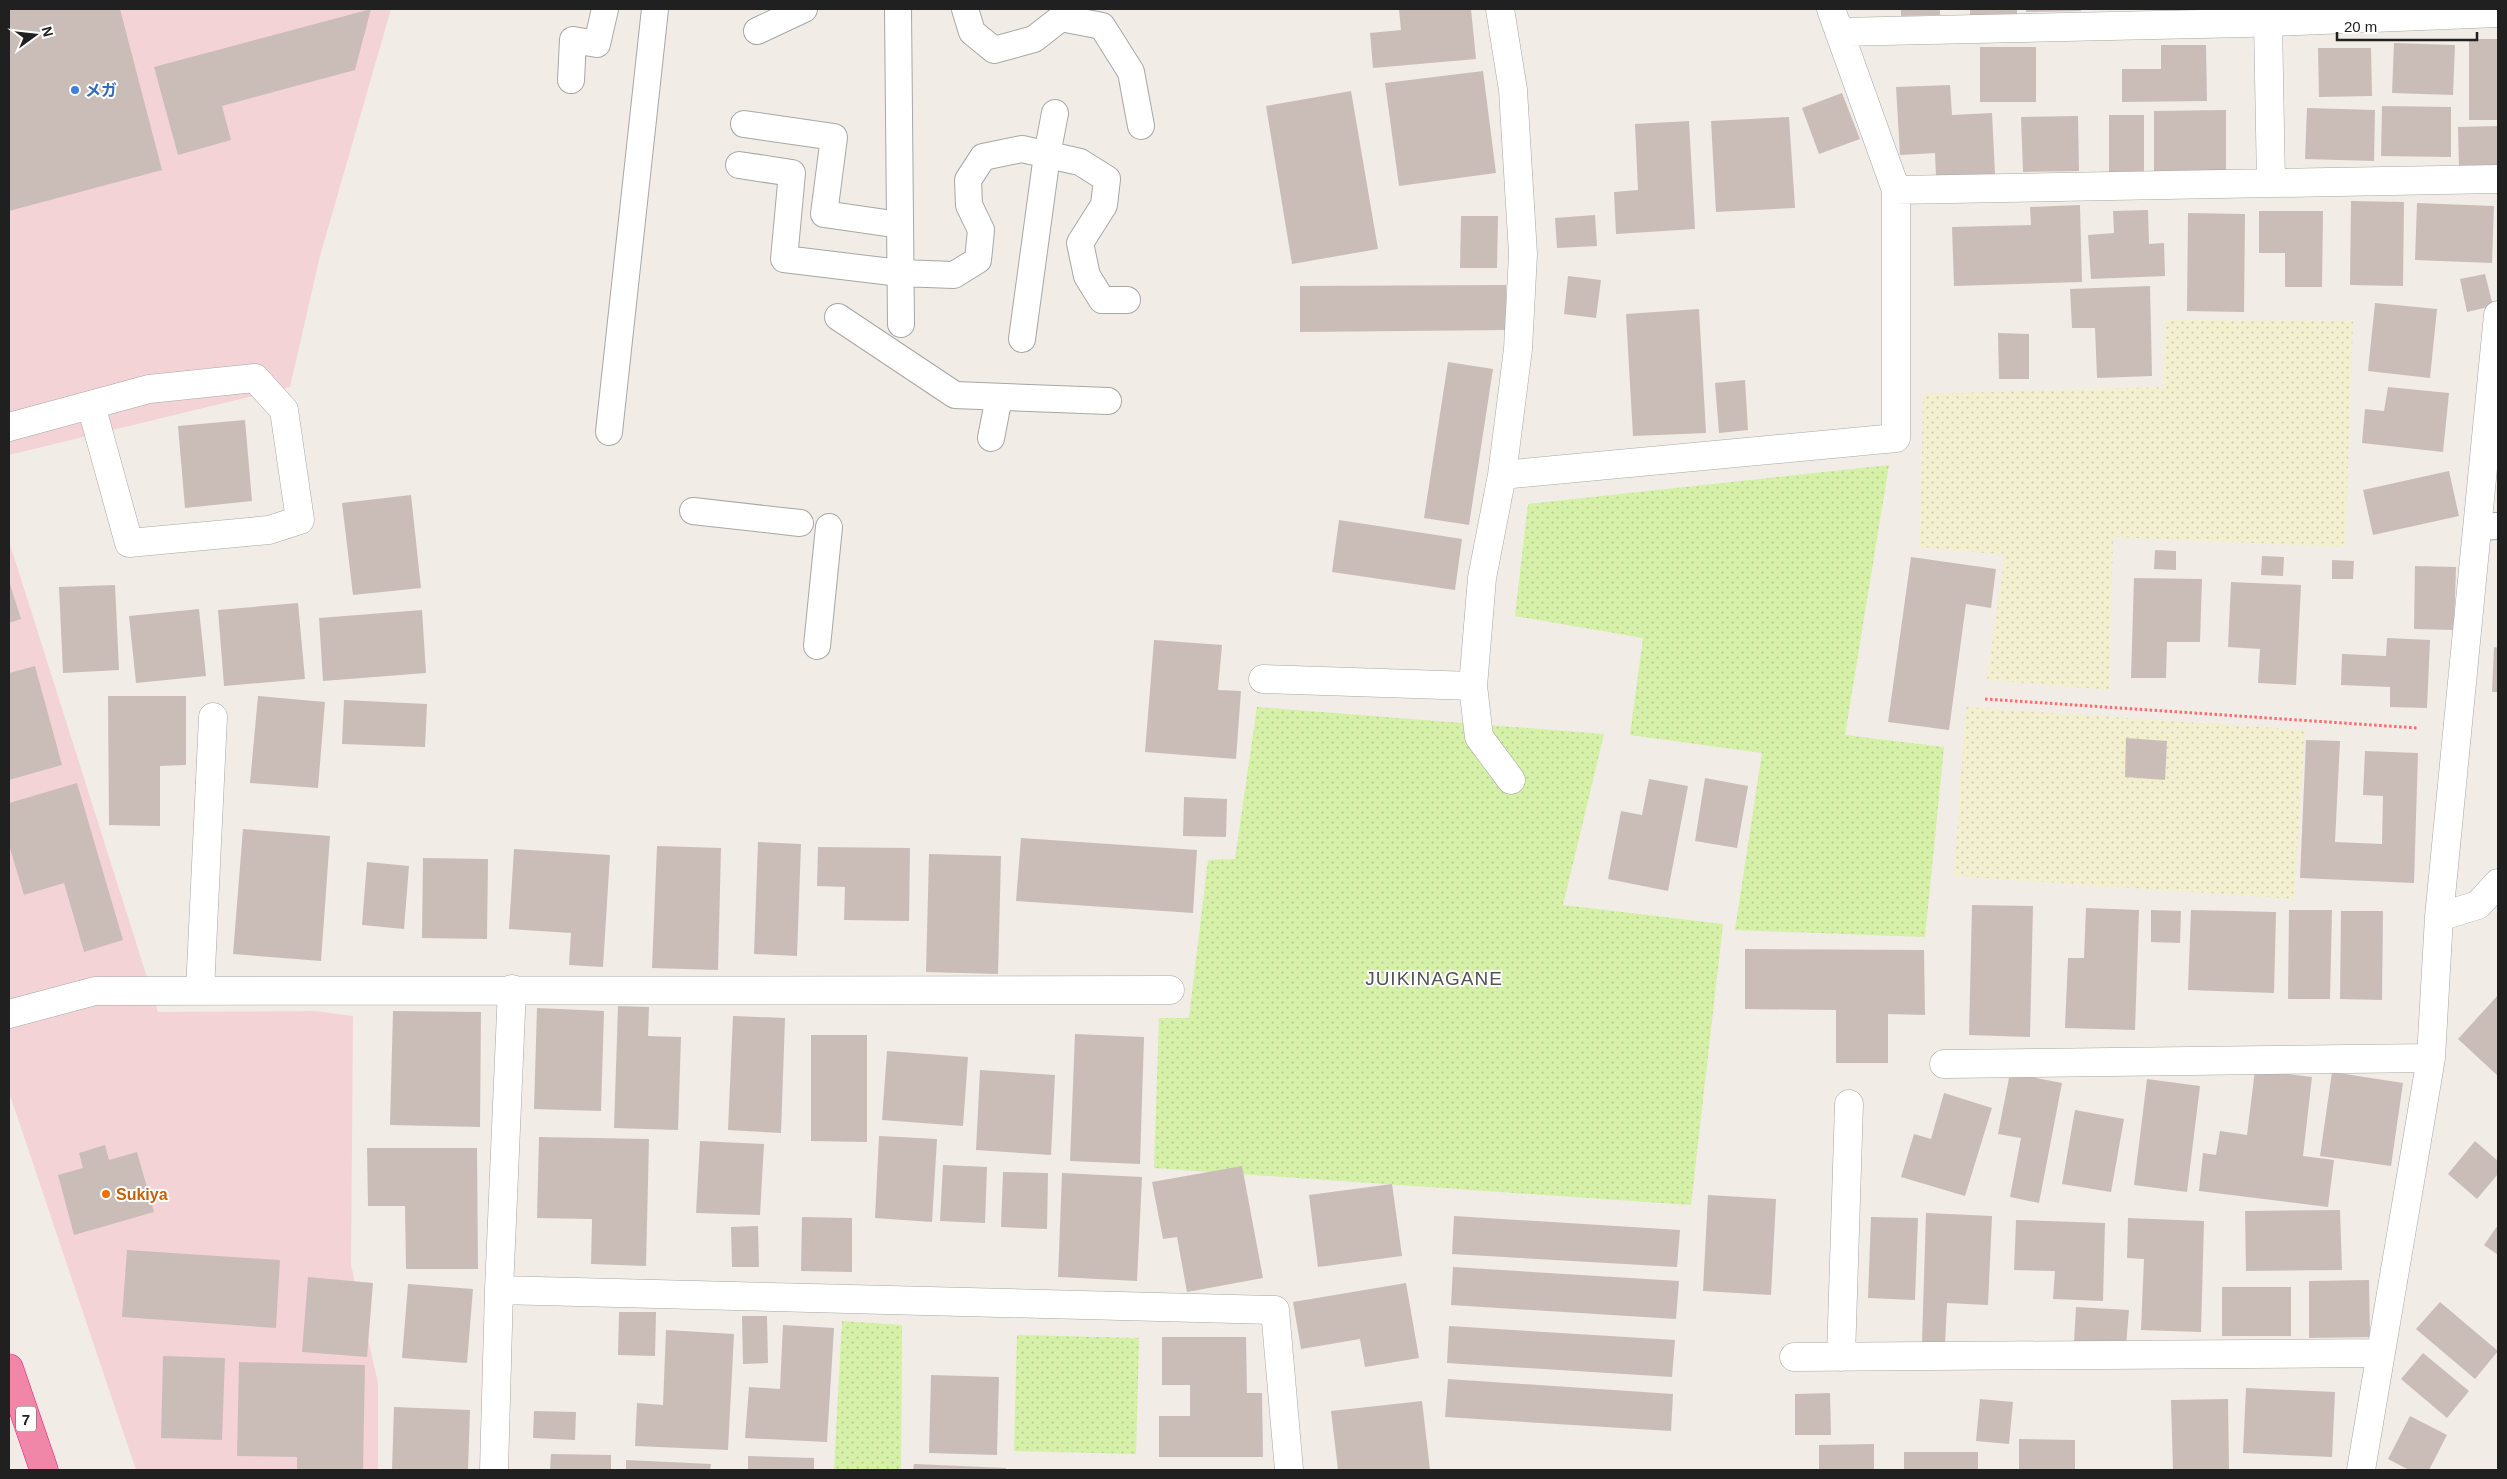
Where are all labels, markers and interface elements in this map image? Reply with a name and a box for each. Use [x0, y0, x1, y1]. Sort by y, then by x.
north arrow [10, 10, 60, 60]
scale bar [2337, 10, 2477, 42]
text: 20 m [2344, 18, 2377, 35]
text: N [39, 25, 57, 39]
place label: メガ [85, 82, 117, 99]
marker: メガ [69, 84, 81, 96]
district label: JUIKINAGANE [1365, 968, 1503, 989]
place label: Sukiya [116, 1186, 168, 1203]
marker: Sukiya [100, 1188, 112, 1200]
road number: 7 [16, 1406, 36, 1432]

